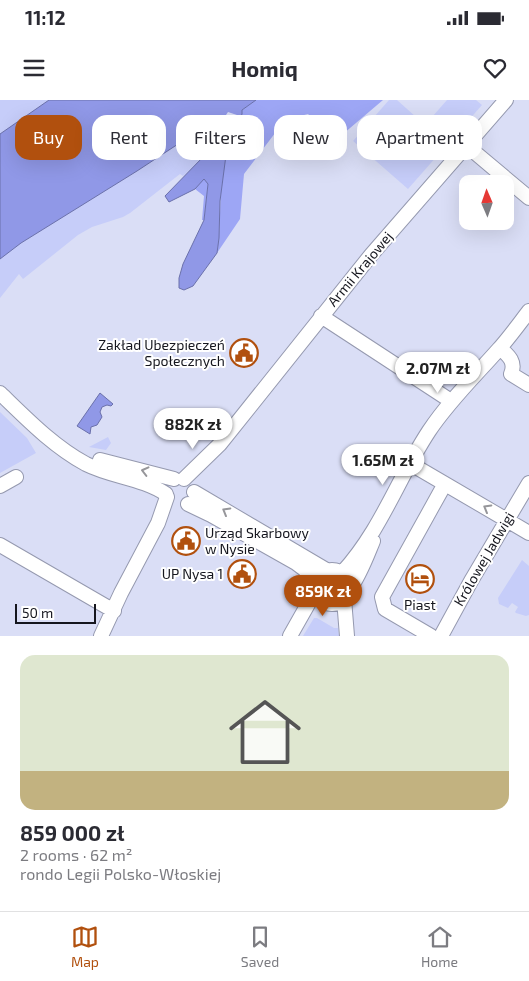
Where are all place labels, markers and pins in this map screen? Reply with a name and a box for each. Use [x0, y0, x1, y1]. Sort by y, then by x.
place label: Zakład Ubezpieczeń Społecznych [98, 336, 225, 369]
public building icon: Zakład Ubezpieczeń Społecznych [229, 338, 259, 368]
pin: 2.07M zł [386, 352, 490, 394]
pin: 882K zł [147, 408, 239, 450]
pin: 1.65M zł [331, 444, 435, 486]
place label: Urząd Skarbowy w Nysie [205, 524, 310, 557]
public building icon: Urząd Skarbowy w Nysie [171, 526, 201, 556]
public building icon: UP Nysa 1 [227, 559, 257, 589]
hotel icon: Piast [405, 564, 435, 594]
place label: UP Nysa 1 [162, 565, 223, 582]
pin: 859K zł [277, 574, 369, 617]
place label: Piast [404, 596, 436, 613]

